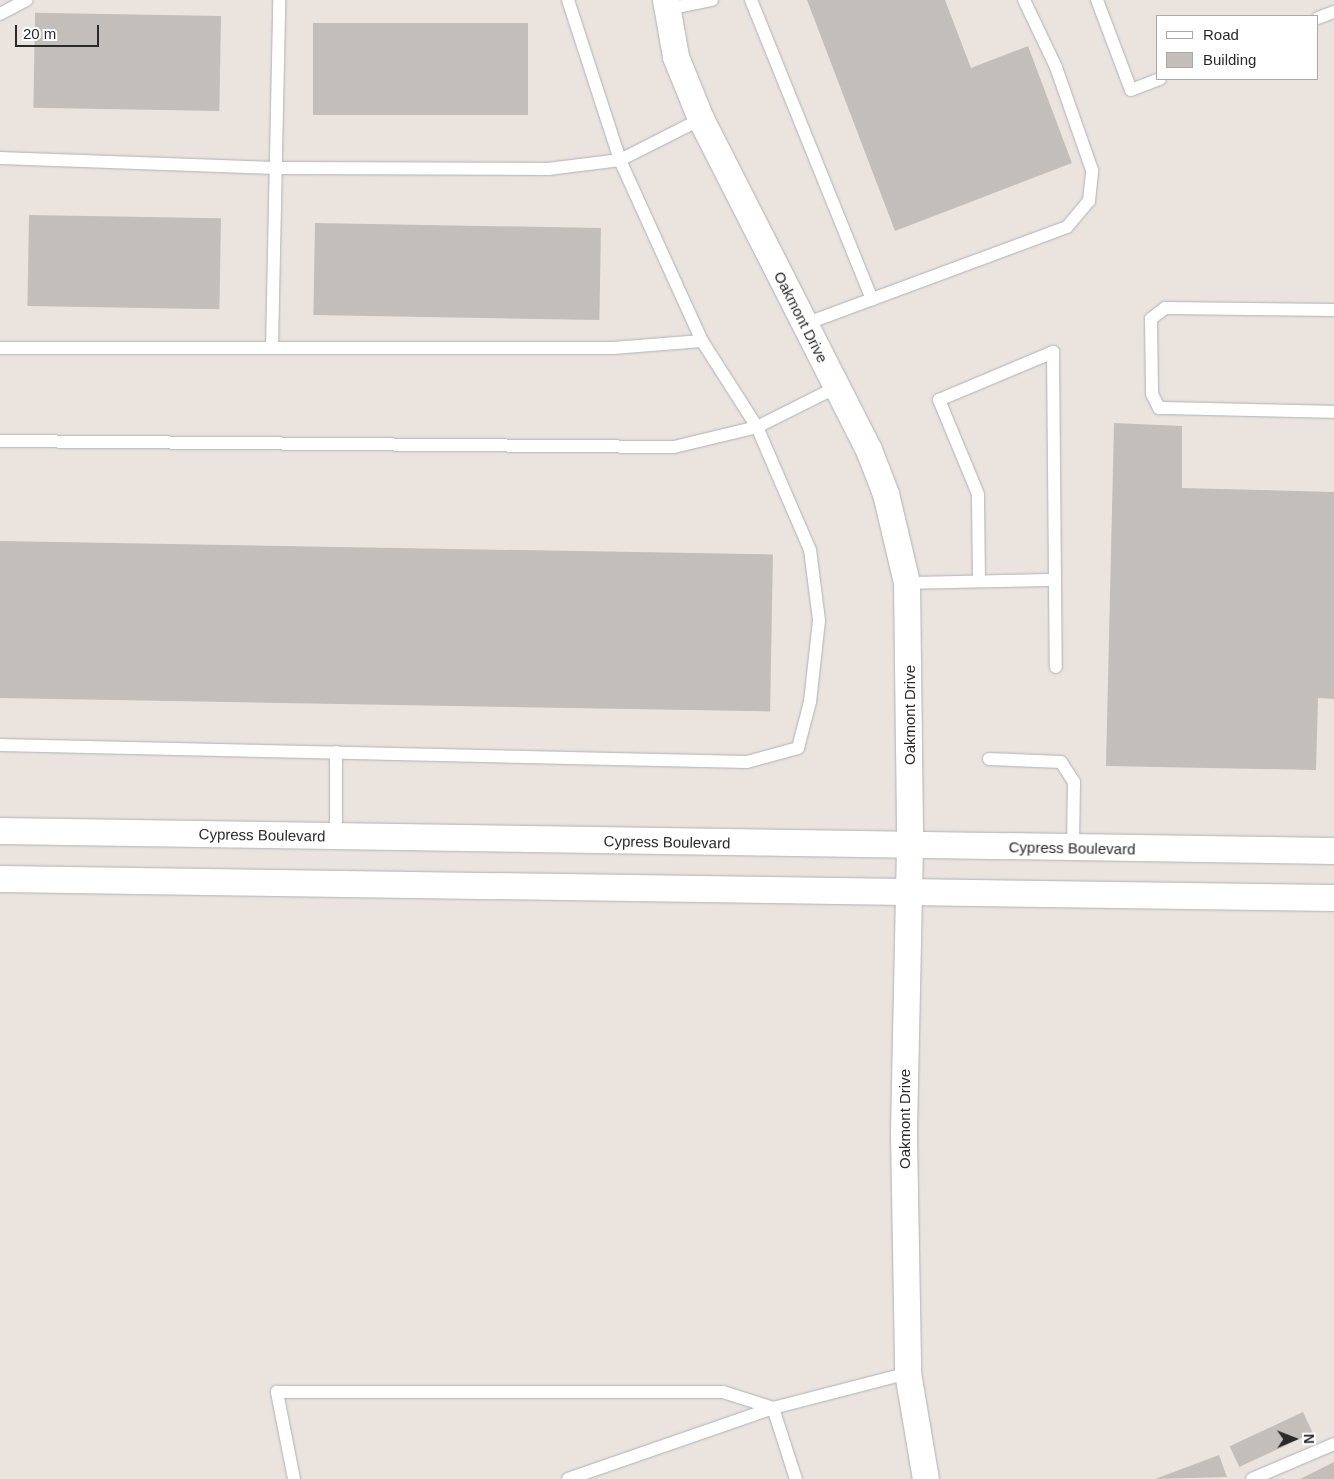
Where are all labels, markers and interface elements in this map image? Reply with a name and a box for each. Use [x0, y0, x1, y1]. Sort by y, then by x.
scale bar [18, 15, 101, 47]
legend [1156, 15, 1319, 80]
text: 20 m [23, 25, 56, 42]
text: Road [1203, 26, 1239, 43]
text: Building [1203, 51, 1256, 68]
street label: Oakmont Drive [770, 268, 832, 366]
street label: Oakmont Drive [901, 665, 919, 765]
street label: Cypress Boulevard [198, 825, 326, 845]
street label: Cypress Boulevard [603, 832, 731, 852]
street label: Cypress Boulevard [1008, 838, 1136, 858]
street label: Oakmont Drive [896, 1069, 914, 1169]
north arrow [1269, 1414, 1319, 1464]
text: N [1301, 1434, 1317, 1444]

